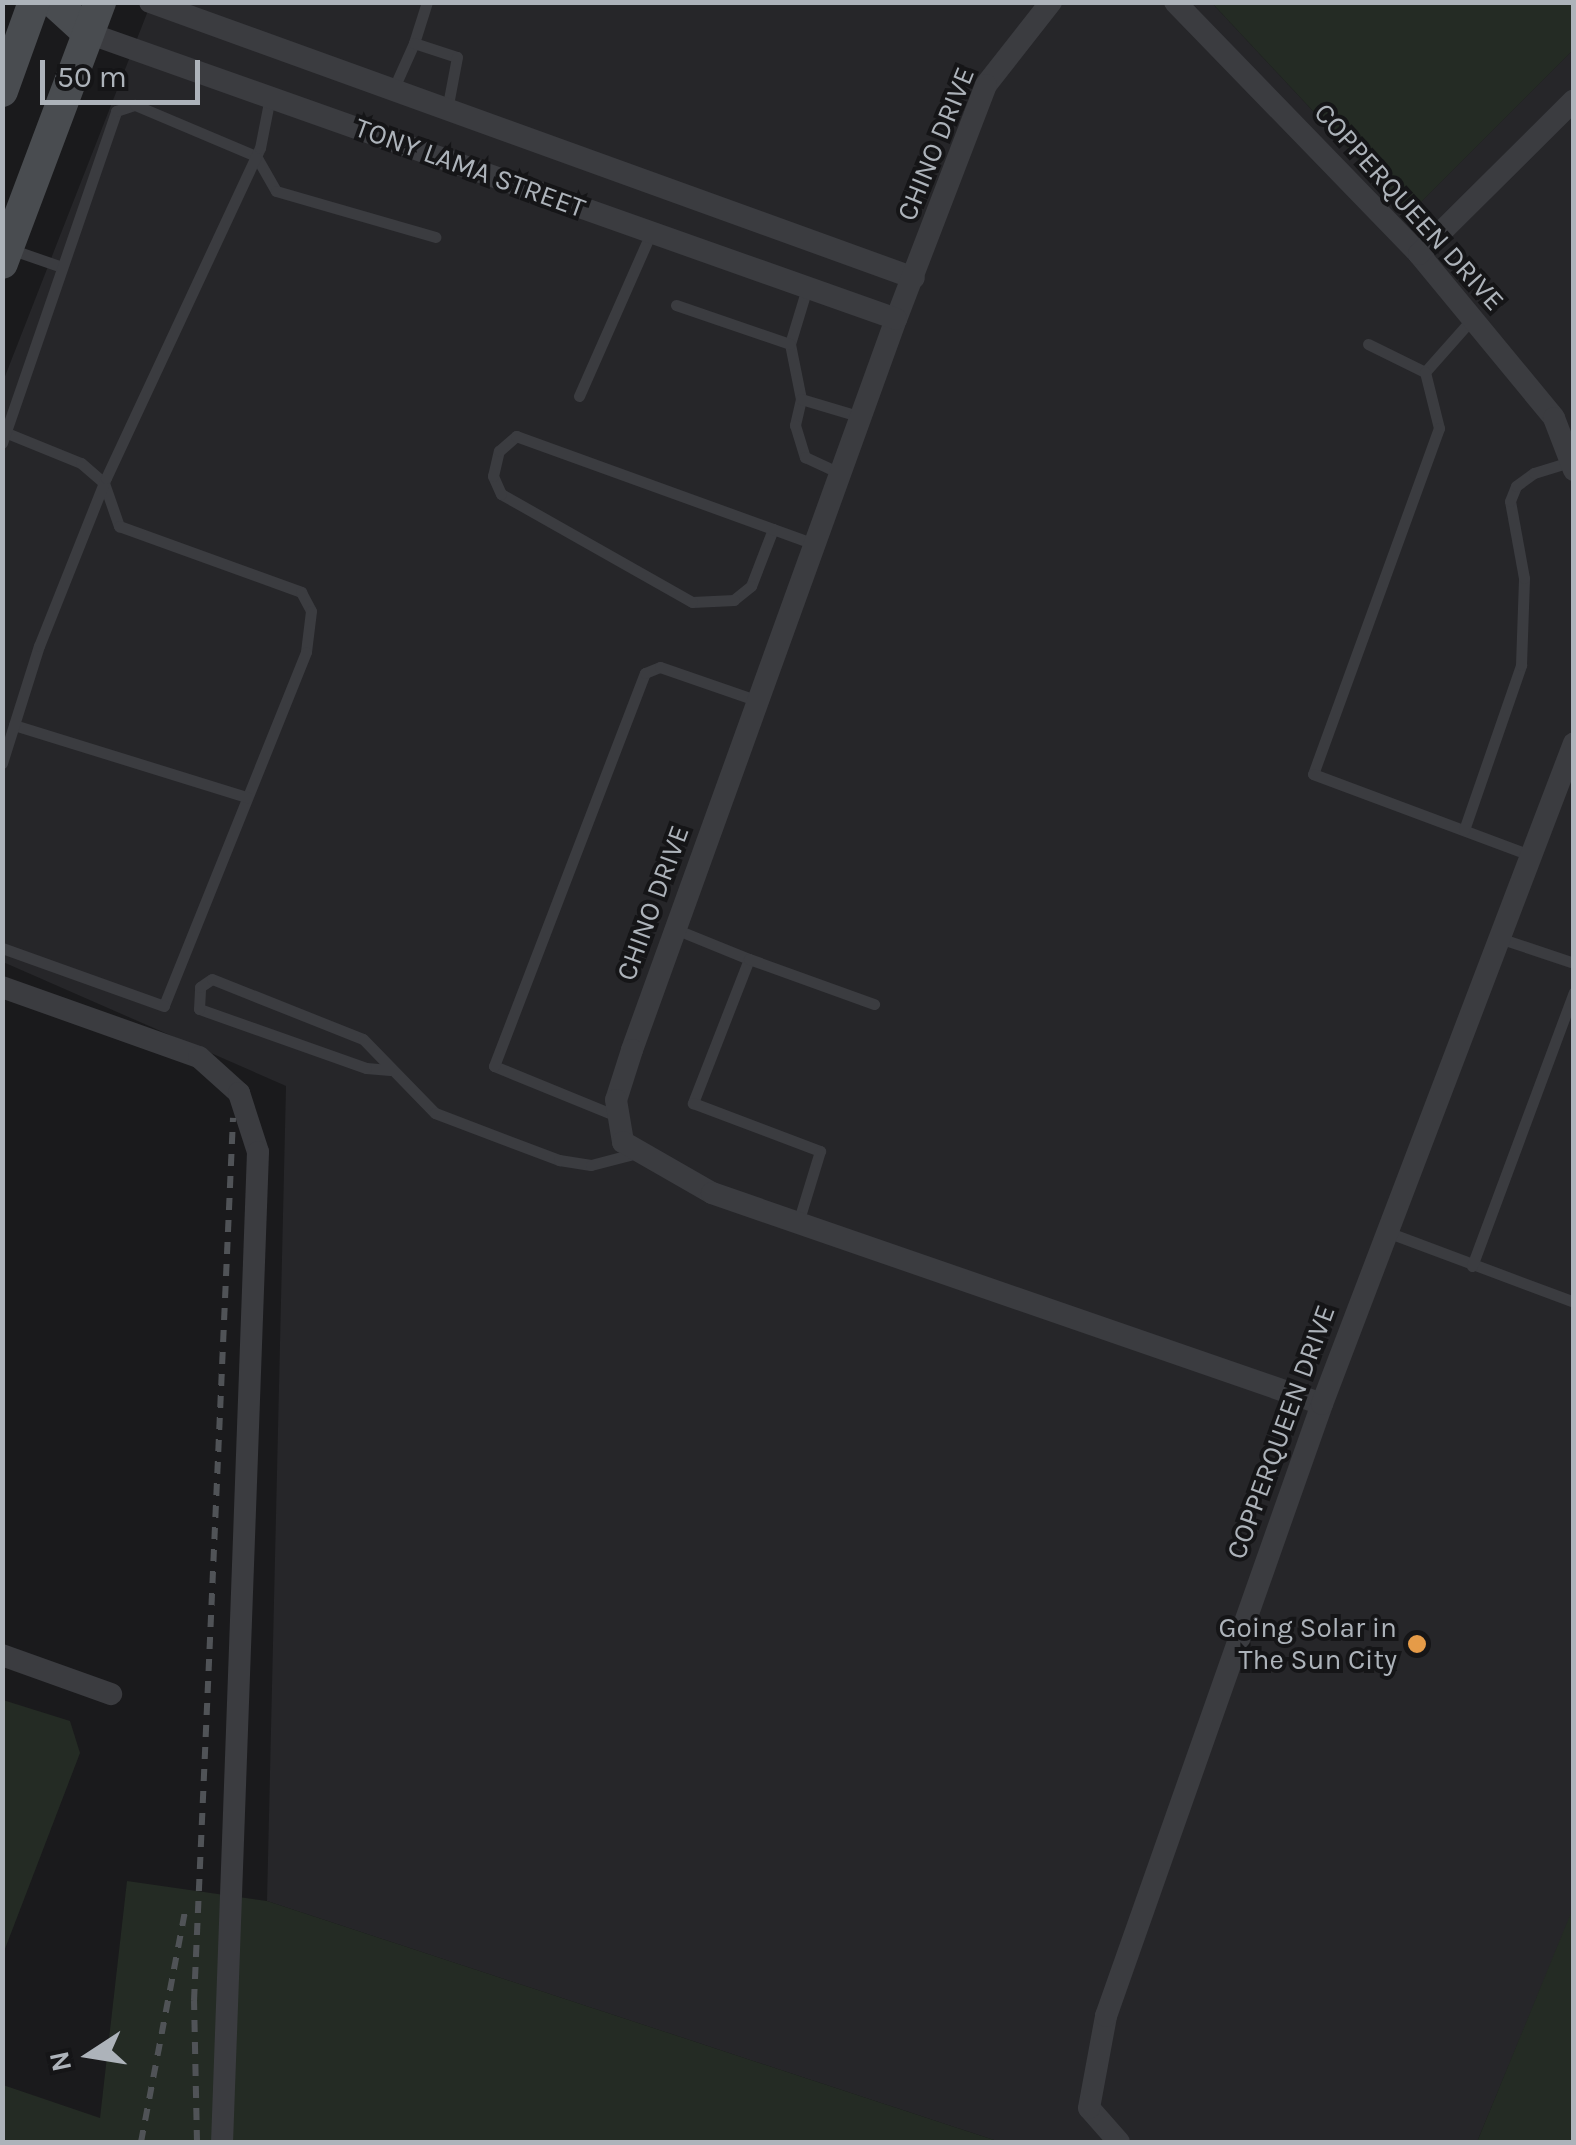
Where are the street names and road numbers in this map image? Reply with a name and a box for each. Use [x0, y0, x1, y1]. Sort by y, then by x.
street label: CHINO DRIVE [890, 62, 982, 226]
street label: COPPERQUEEN DRIVE [1307, 96, 1511, 318]
street label: TONY LAMA STREET [350, 111, 590, 225]
street label: CHINO DRIVE [609, 821, 697, 985]
street label: COPPERQUEEN DRIVE [1219, 1300, 1343, 1564]

